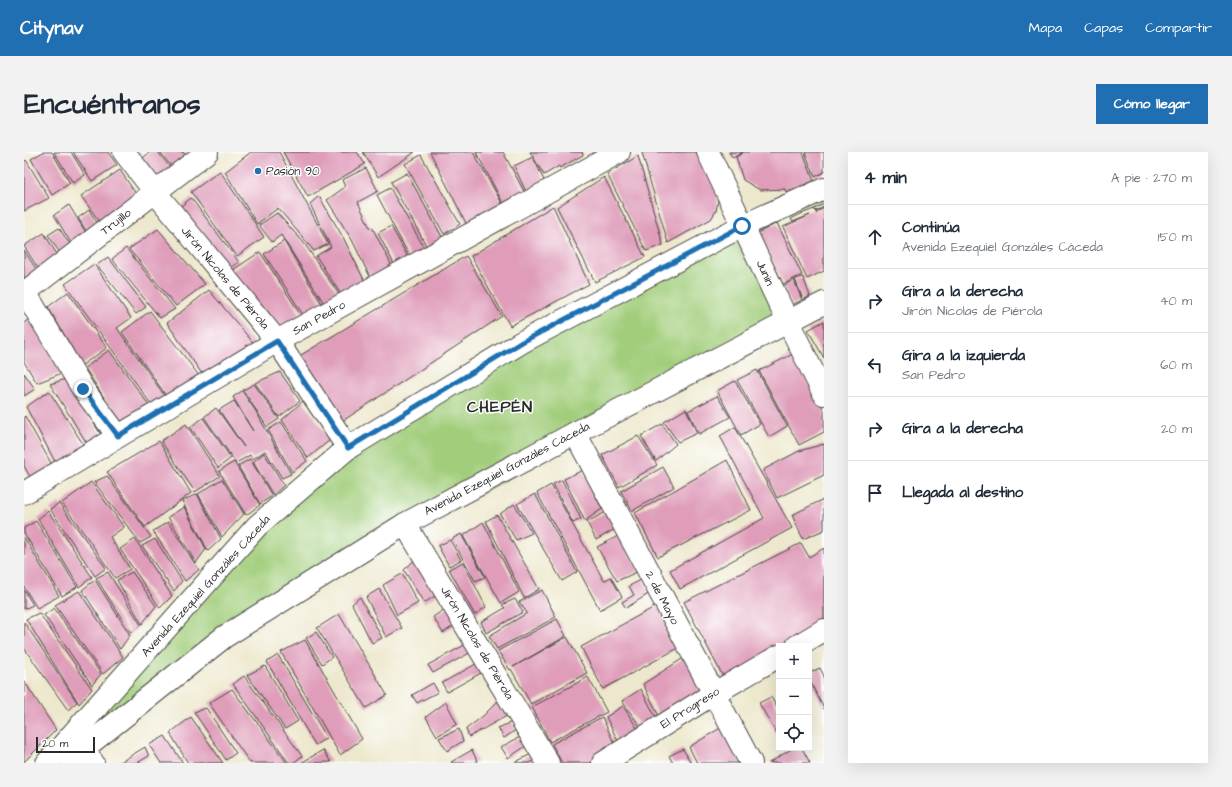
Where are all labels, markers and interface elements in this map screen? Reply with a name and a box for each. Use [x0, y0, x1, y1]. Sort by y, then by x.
text: Citynav [20, 15, 83, 42]
text: Mapa [1029, 18, 1062, 38]
text: Capas [1084, 18, 1123, 38]
text: Compartir [1145, 18, 1212, 38]
button: Cómo llegar [1096, 84, 1208, 124]
text: Encuéntranos [24, 85, 200, 124]
place label: Pasión 90 [266, 163, 320, 180]
marker: Pasión 90 [253, 166, 263, 176]
text: 4 min [864, 166, 907, 190]
text: A pie · 270 m [1111, 169, 1192, 187]
street label: Trujillo [97, 204, 135, 239]
route start [733, 217, 751, 235]
text: Continúa [902, 217, 960, 238]
street label: Jirón Nicolas de Piérola [177, 223, 273, 333]
icon: ahead [864, 226, 886, 248]
text: 150 m [1158, 228, 1192, 246]
text: Avenida Ezequiel Gonzáles Cáceda [902, 238, 1103, 256]
street label: Junin [752, 258, 778, 288]
text: Gira a la derecha [902, 281, 1023, 302]
icon: right [864, 290, 886, 312]
text: 40 m [1160, 292, 1192, 310]
street label: San Pedro [289, 296, 349, 340]
text: Jirón Nicolas de Piérola [902, 302, 1042, 320]
text: Gira a la izquierda [902, 345, 1025, 366]
icon: left [864, 354, 886, 376]
text: 60 m [1160, 356, 1192, 374]
text: San Pedro [902, 366, 965, 384]
route end [74, 380, 92, 398]
district label: CHEPÉN [467, 396, 533, 418]
street label: Avenida Ezequiel Gonzáles Cáceda [421, 418, 593, 520]
icon: right [864, 418, 886, 440]
text: Gira a la derecha [902, 418, 1023, 439]
text: 20 m [1161, 420, 1192, 438]
icon: arrive [864, 482, 886, 504]
text: Llegada al destino [902, 482, 1023, 503]
street label: Avenida Ezequiel Gonzáles Cáceda [138, 511, 274, 661]
street label: 2 de Mayo [640, 568, 683, 628]
street label: Jirón Nicolas de Piérola [436, 583, 518, 703]
map controls [776, 643, 812, 751]
button: + [776, 643, 812, 679]
button: − [776, 679, 812, 715]
street label: El Progreso [657, 683, 724, 734]
button: locate [776, 715, 812, 751]
scale bar [36, 735, 95, 754]
text: 20 m [42, 736, 68, 751]

